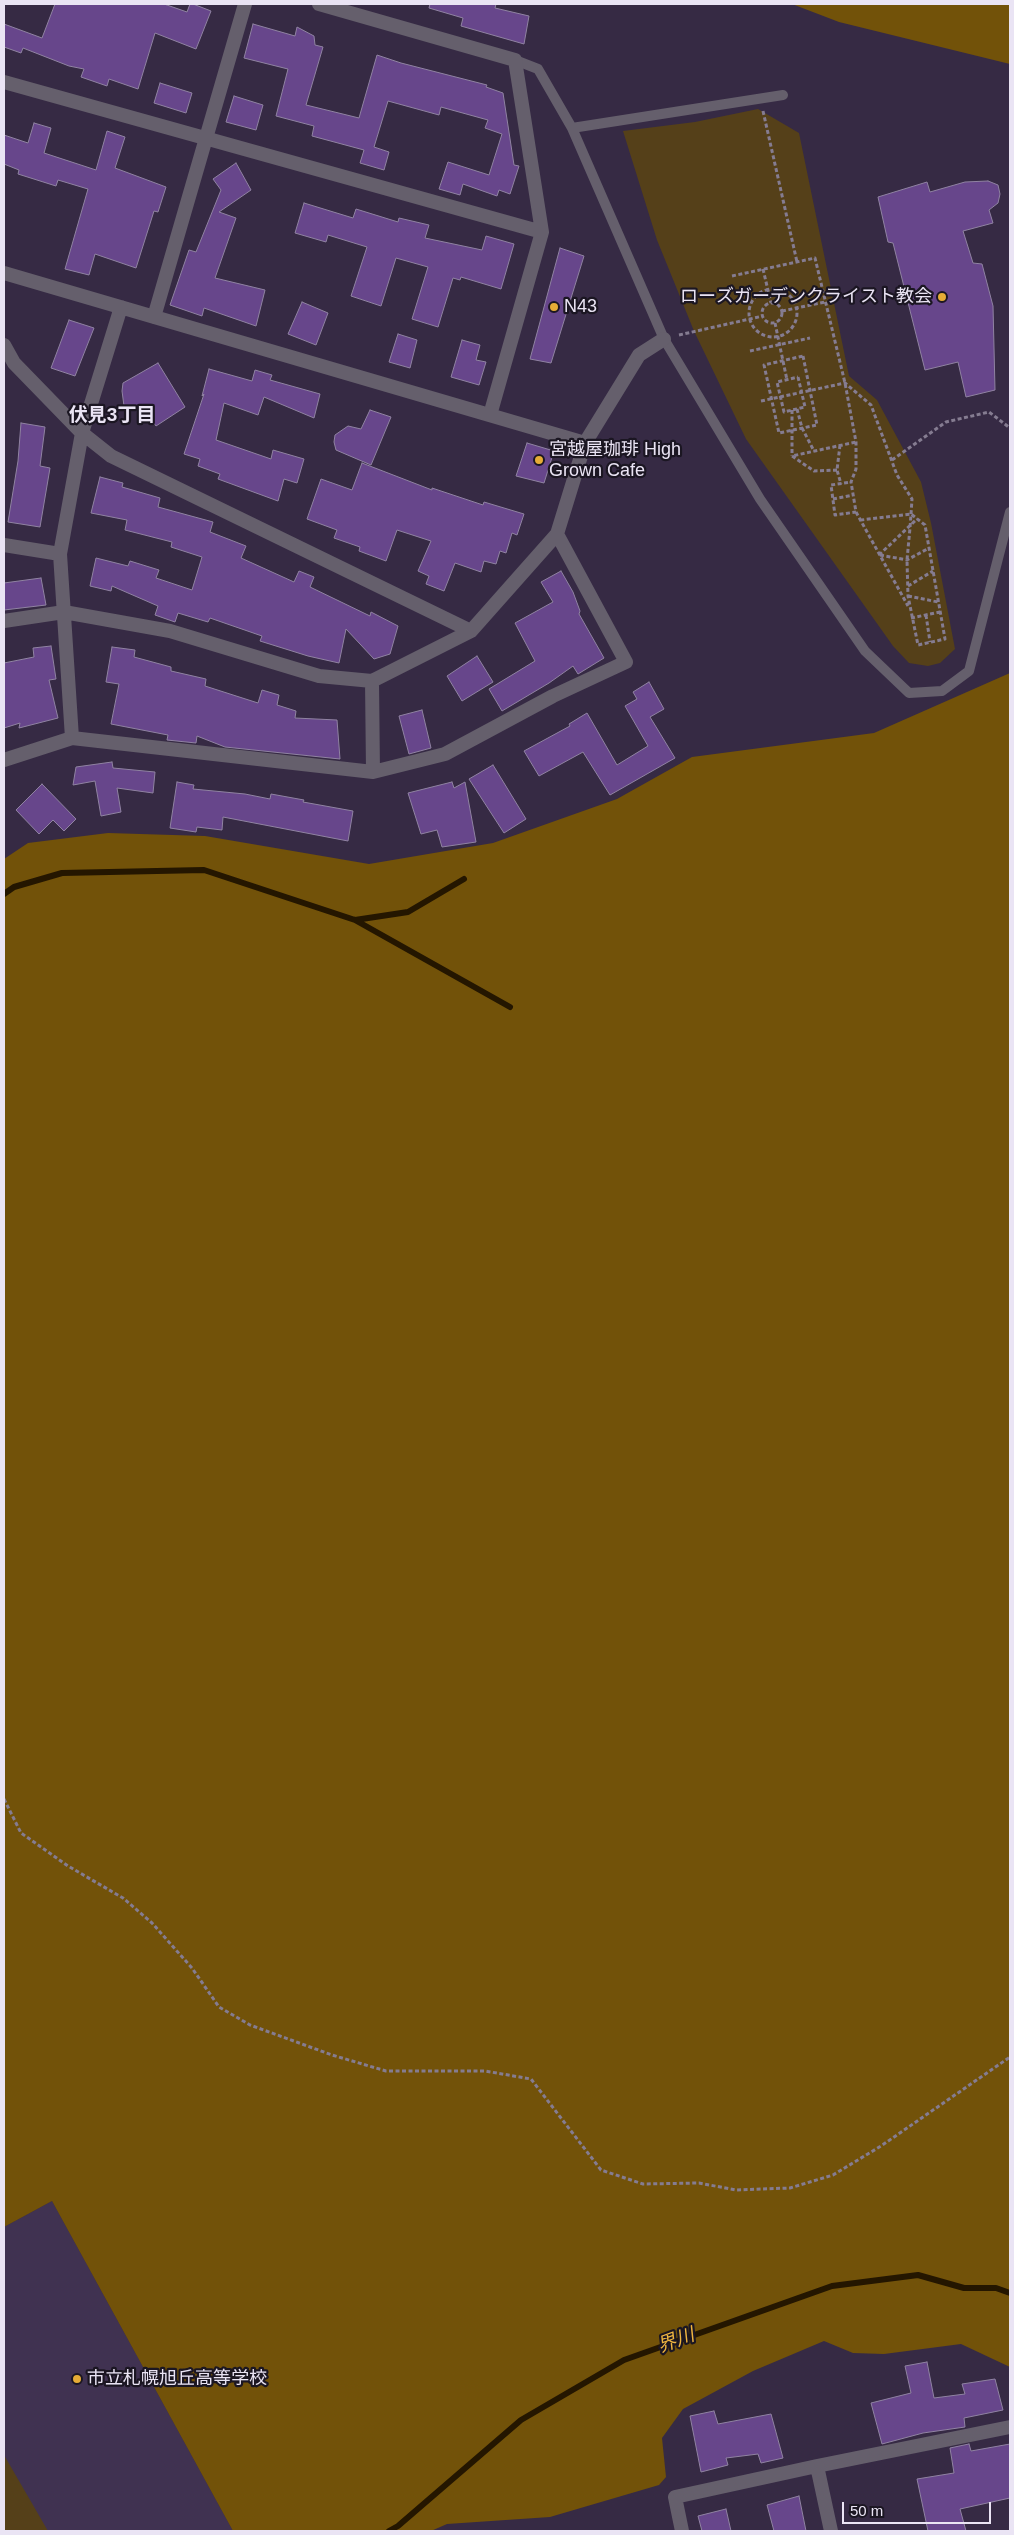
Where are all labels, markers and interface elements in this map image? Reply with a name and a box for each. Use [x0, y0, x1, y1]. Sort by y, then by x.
place label: ローズガーデンクライスト教会 [680, 286, 932, 308]
marker: ローズガーデンクライスト教会 [936, 291, 948, 303]
place label: N43 [564, 296, 597, 318]
marker: N43 [548, 301, 560, 313]
district label: 伏見3丁目 [69, 405, 155, 427]
place label: 宮越屋珈琲 High Grown Cafe [549, 439, 681, 482]
marker: 宮越屋珈琲 High Grown Cafe [533, 454, 545, 466]
water label: 界川 [654, 2324, 698, 2358]
place label: 市立札幌旭丘高等学校 [87, 2368, 267, 2390]
marker: 市立札幌旭丘高等学校 [71, 2373, 83, 2385]
scale bar [844, 2492, 993, 2524]
text: 50 m [850, 2502, 883, 2519]

